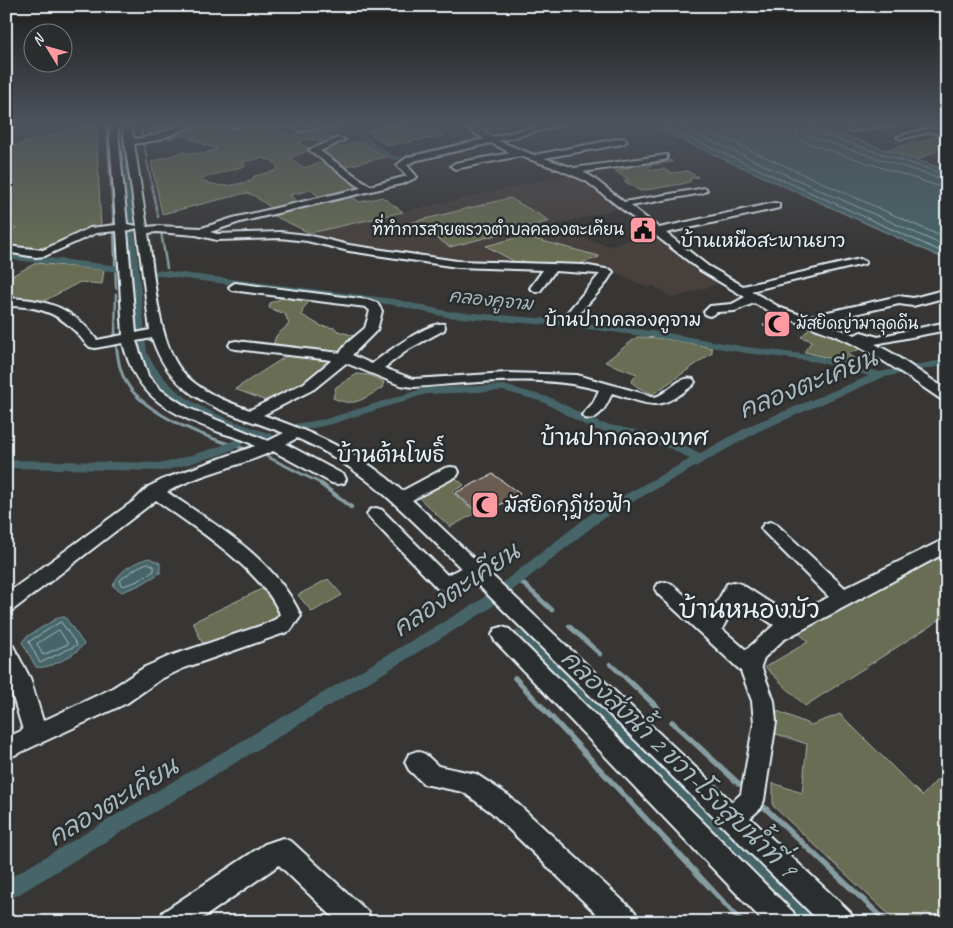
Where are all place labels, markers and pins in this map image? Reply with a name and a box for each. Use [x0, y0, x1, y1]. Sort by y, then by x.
place label: ที่ทำการสายตรวจตำบลคลองตะเคียน [372, 214, 624, 240]
public building icon: ที่ทำการสายตรวจตำบลคลองตะเคียน [628, 215, 658, 245]
mosque icon: มัสยิดญ่ามาลุดดีน [762, 309, 792, 339]
place label: มัสยิดญ่ามาลุดดีน [796, 312, 919, 336]
mosque icon: มัสยิดกุฎีช่อฟ้า [470, 490, 500, 520]
place label: มัสยิดกุฎีช่อฟ้า [504, 491, 631, 521]

